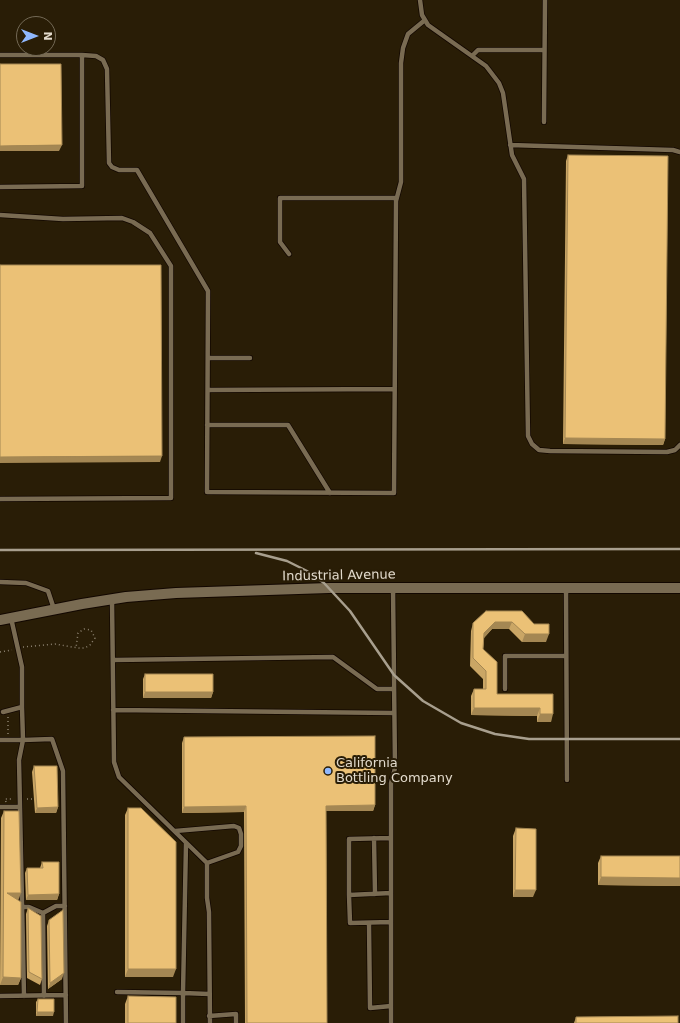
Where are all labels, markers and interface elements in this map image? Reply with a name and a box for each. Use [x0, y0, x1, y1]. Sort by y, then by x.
north arrow [16, 16, 56, 56]
text: N [41, 31, 54, 41]
street label: Industrial Avenue [282, 567, 396, 585]
place label: California Bottling Company [336, 756, 453, 787]
marker: California Bottling Company [323, 766, 333, 776]

